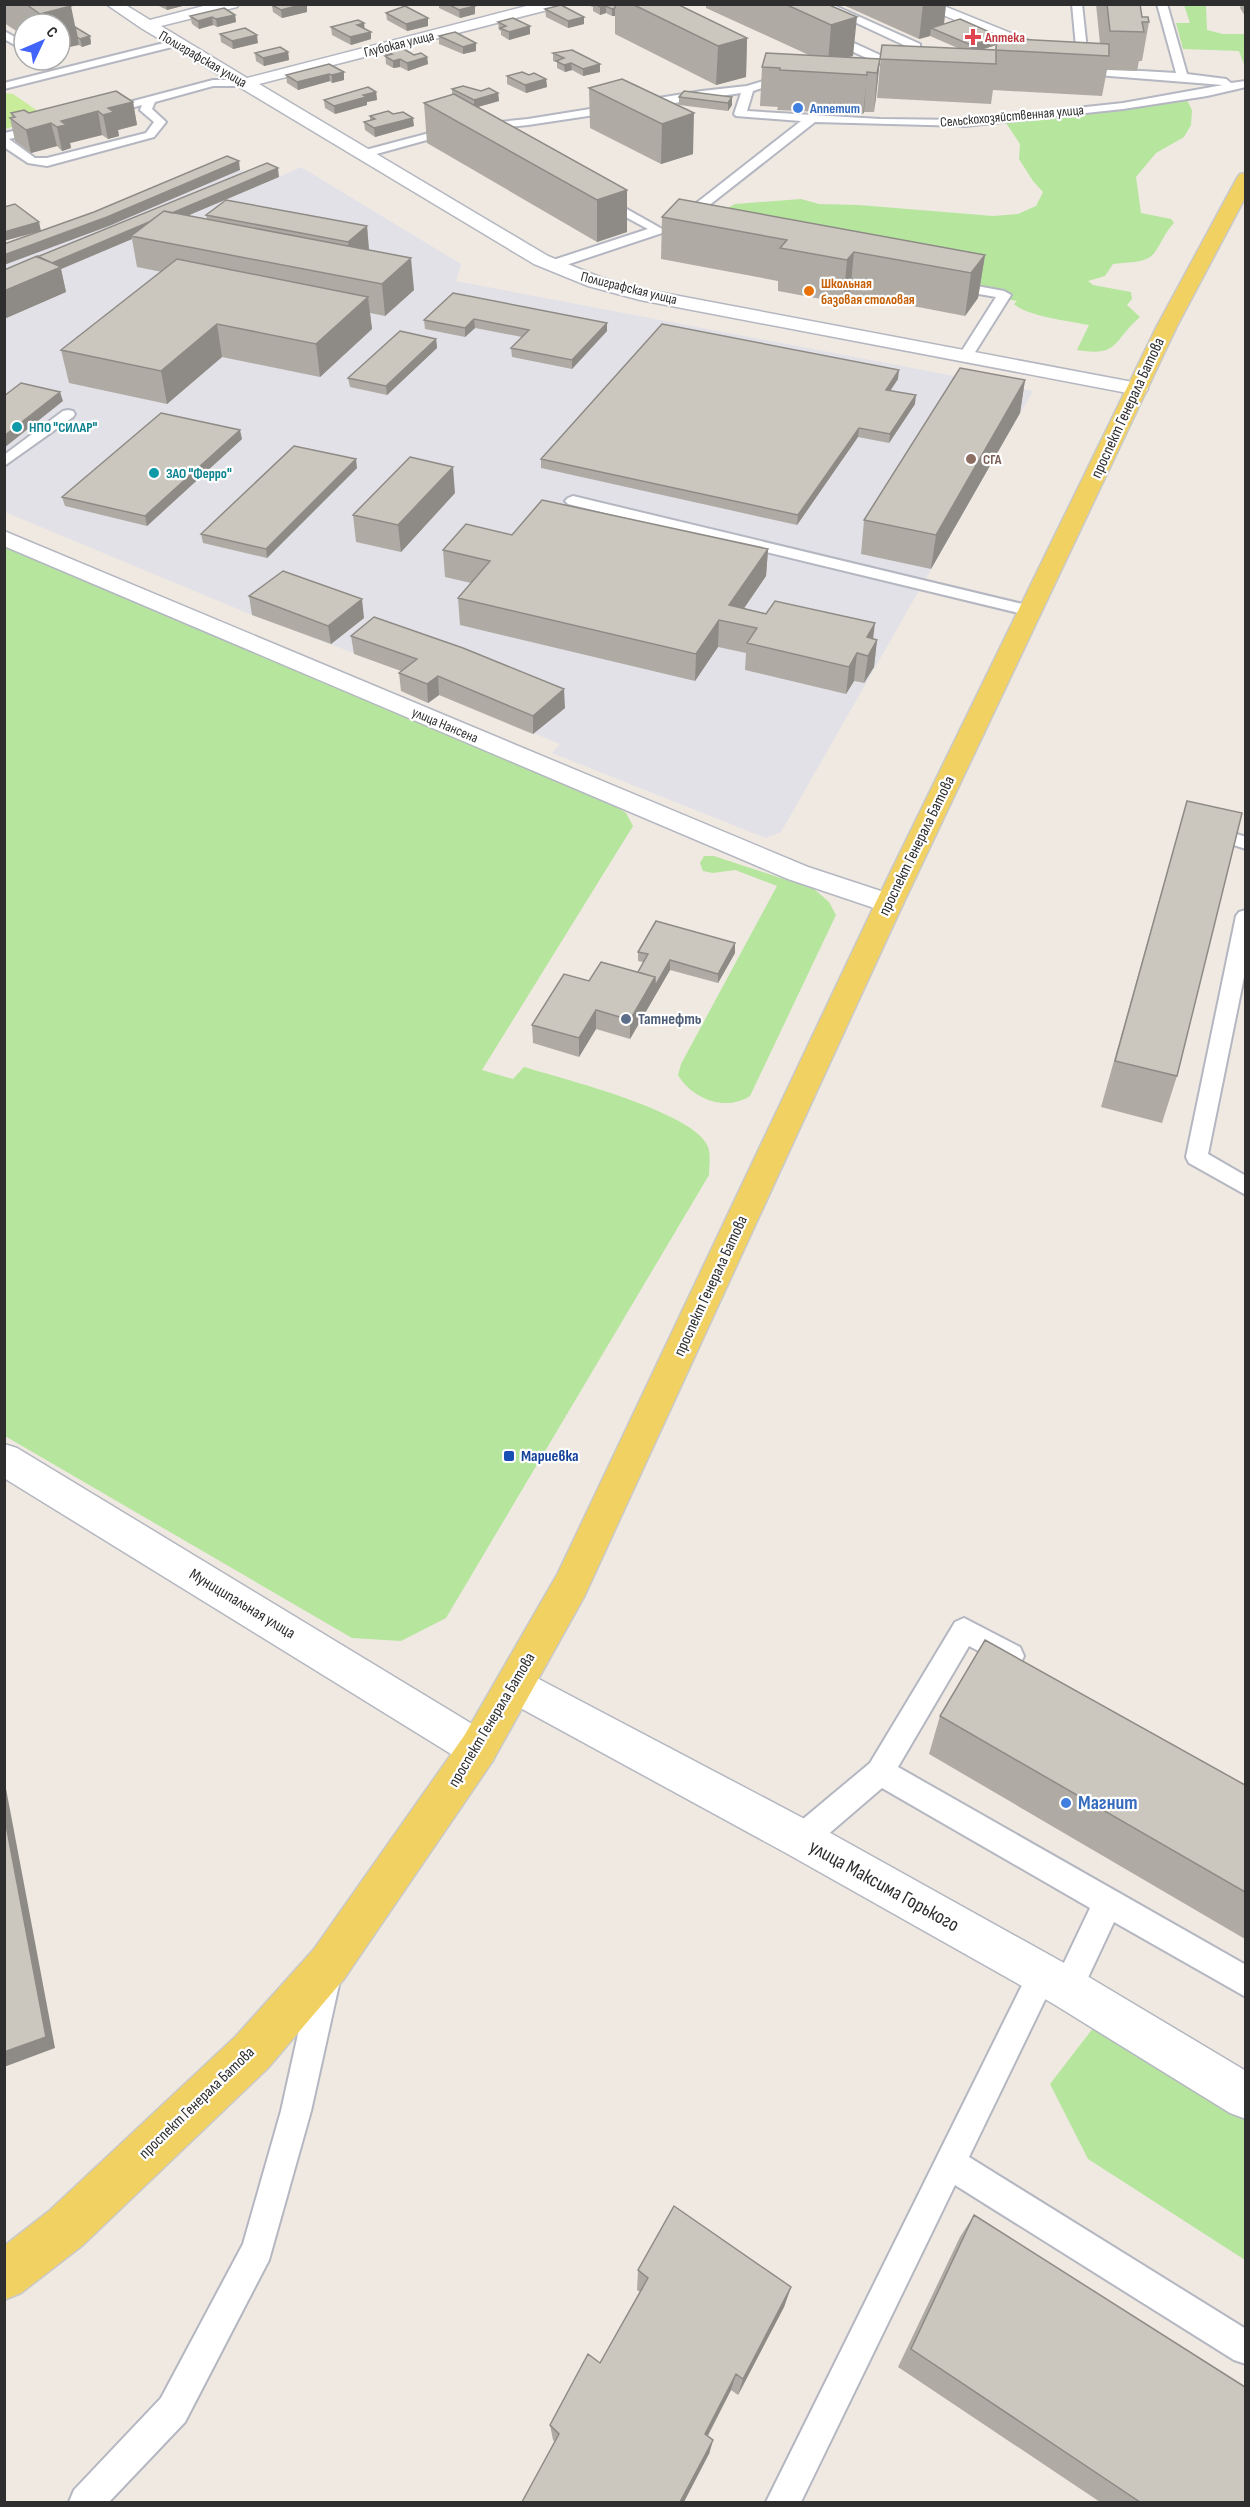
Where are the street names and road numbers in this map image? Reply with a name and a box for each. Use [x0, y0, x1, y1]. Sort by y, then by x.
street label: Полиграфская улица [156, 27, 250, 91]
street label: Глубокая улица [362, 27, 436, 61]
street label: Сельскохозяйственная улица [939, 101, 1085, 131]
street label: Полиграфская улица [579, 268, 679, 308]
street label: проспект Генерала Батова [1087, 335, 1169, 481]
street label: улица Нансена [409, 703, 481, 747]
street label: проспект Генерала Батова [875, 773, 959, 919]
street label: проспект Генерала Батова [670, 1213, 752, 1359]
street label: Муниципальная улица [186, 1565, 298, 1643]
street label: проспект Генерала Батова [444, 1650, 540, 1790]
street label: улица Максима Горького [805, 1835, 963, 1937]
street label: проспект Генерала Батова [135, 2043, 259, 2163]

